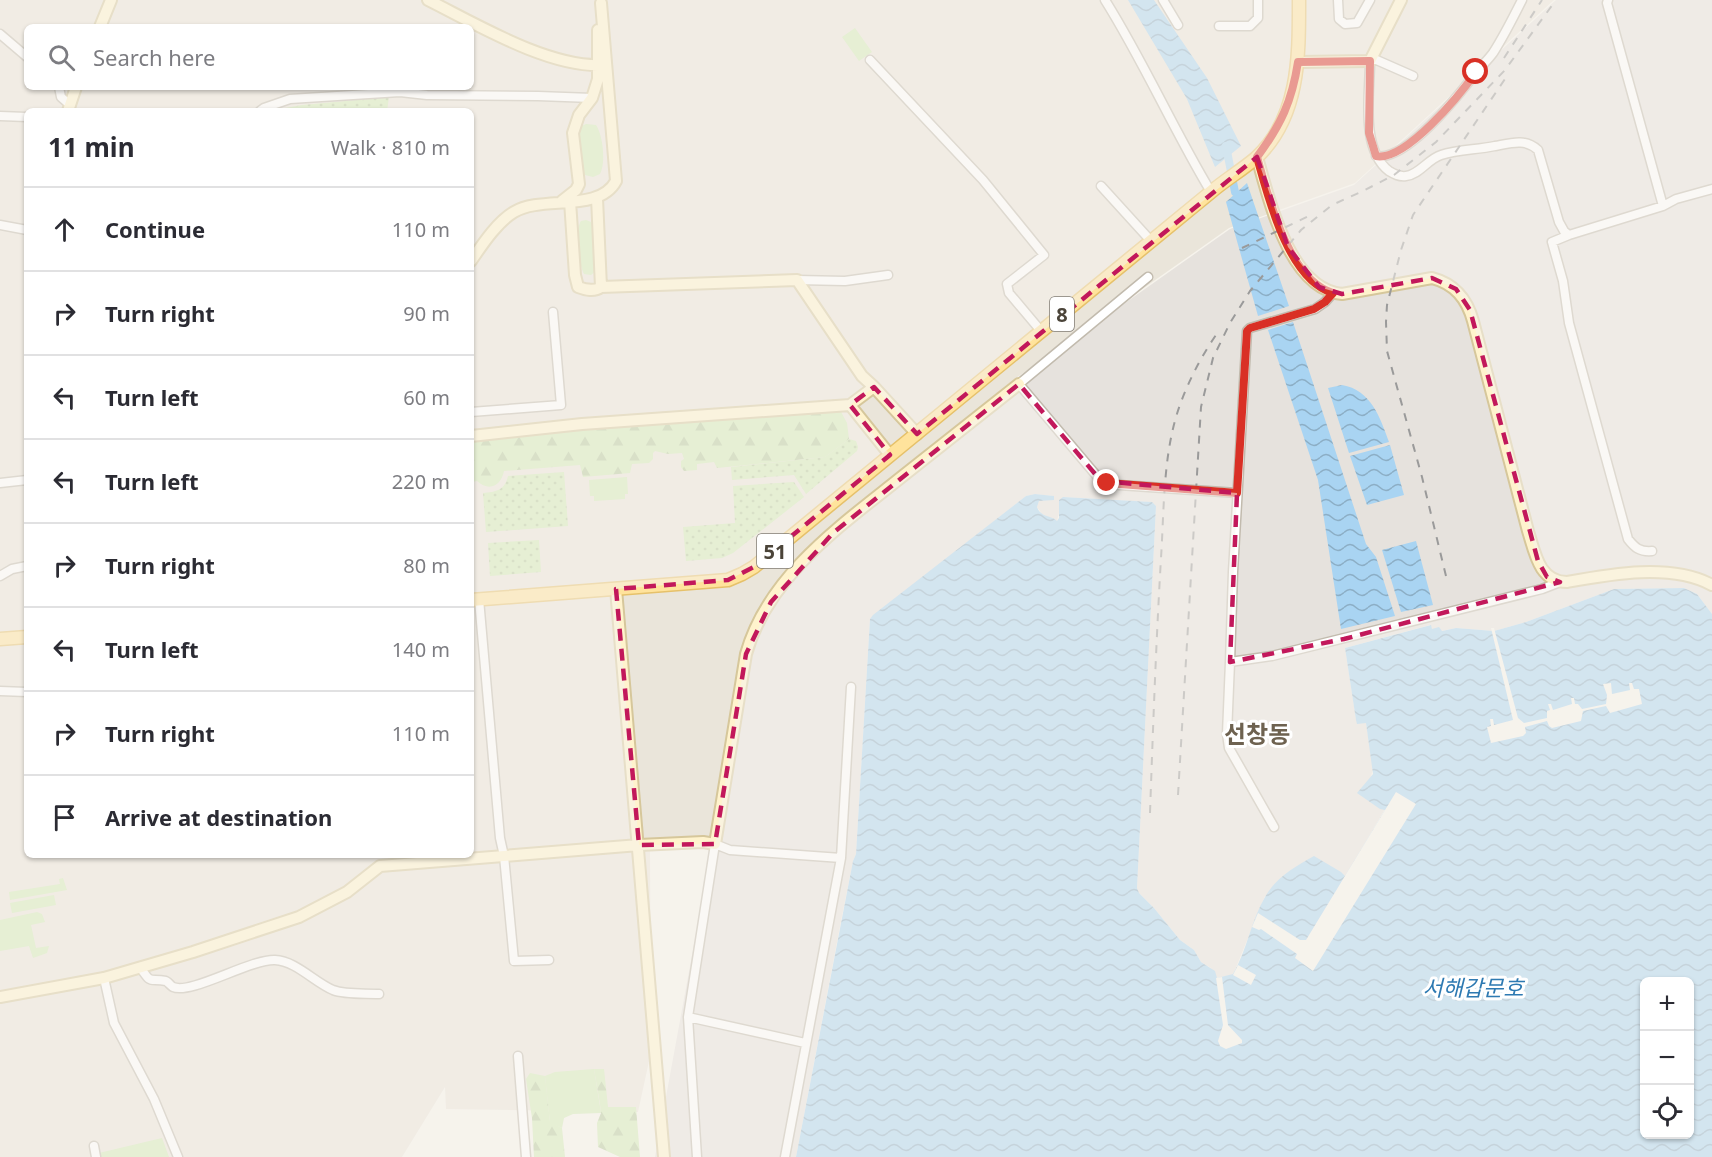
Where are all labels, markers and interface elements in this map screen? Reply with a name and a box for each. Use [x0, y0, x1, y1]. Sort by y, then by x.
search box [24, 24, 474, 90]
icon: search [45, 41, 78, 74]
text: Search here [93, 42, 215, 72]
route start [1462, 58, 1488, 84]
text: 11 min [48, 129, 135, 165]
text: Walk · 810 m [331, 134, 450, 161]
icon: ahead [48, 213, 81, 246]
text: Continue [105, 214, 205, 244]
text: 110 m [392, 216, 450, 243]
icon: right [48, 297, 81, 330]
road number: 8 [1050, 297, 1074, 331]
text: Turn right [105, 298, 215, 328]
text: 90 m [403, 300, 450, 327]
icon: left [48, 381, 81, 414]
text: Turn left [105, 382, 199, 412]
text: 60 m [403, 384, 450, 411]
icon: left [48, 465, 81, 498]
text: Turn left [105, 466, 199, 496]
text: 220 m [392, 468, 450, 495]
route end [1093, 469, 1119, 495]
road number: 51 [757, 534, 793, 568]
icon: right [48, 549, 81, 582]
text: Turn right [105, 550, 215, 580]
text: 80 m [403, 552, 450, 579]
icon: left [48, 633, 81, 666]
text: Turn left [105, 634, 199, 664]
text: 140 m [392, 636, 450, 663]
icon: right [48, 717, 81, 750]
district label: 선창동 [1224, 717, 1290, 750]
text: Turn right [105, 718, 215, 748]
text: 110 m [392, 720, 450, 747]
icon: arrive [48, 801, 81, 834]
text: Arrive at destination [105, 802, 332, 832]
water label: 서해갑문호 [1422, 972, 1525, 1002]
map controls [1640, 977, 1694, 1139]
button: + [1640, 977, 1694, 1031]
button: − [1640, 1031, 1694, 1085]
button: locate [1640, 1085, 1694, 1139]

